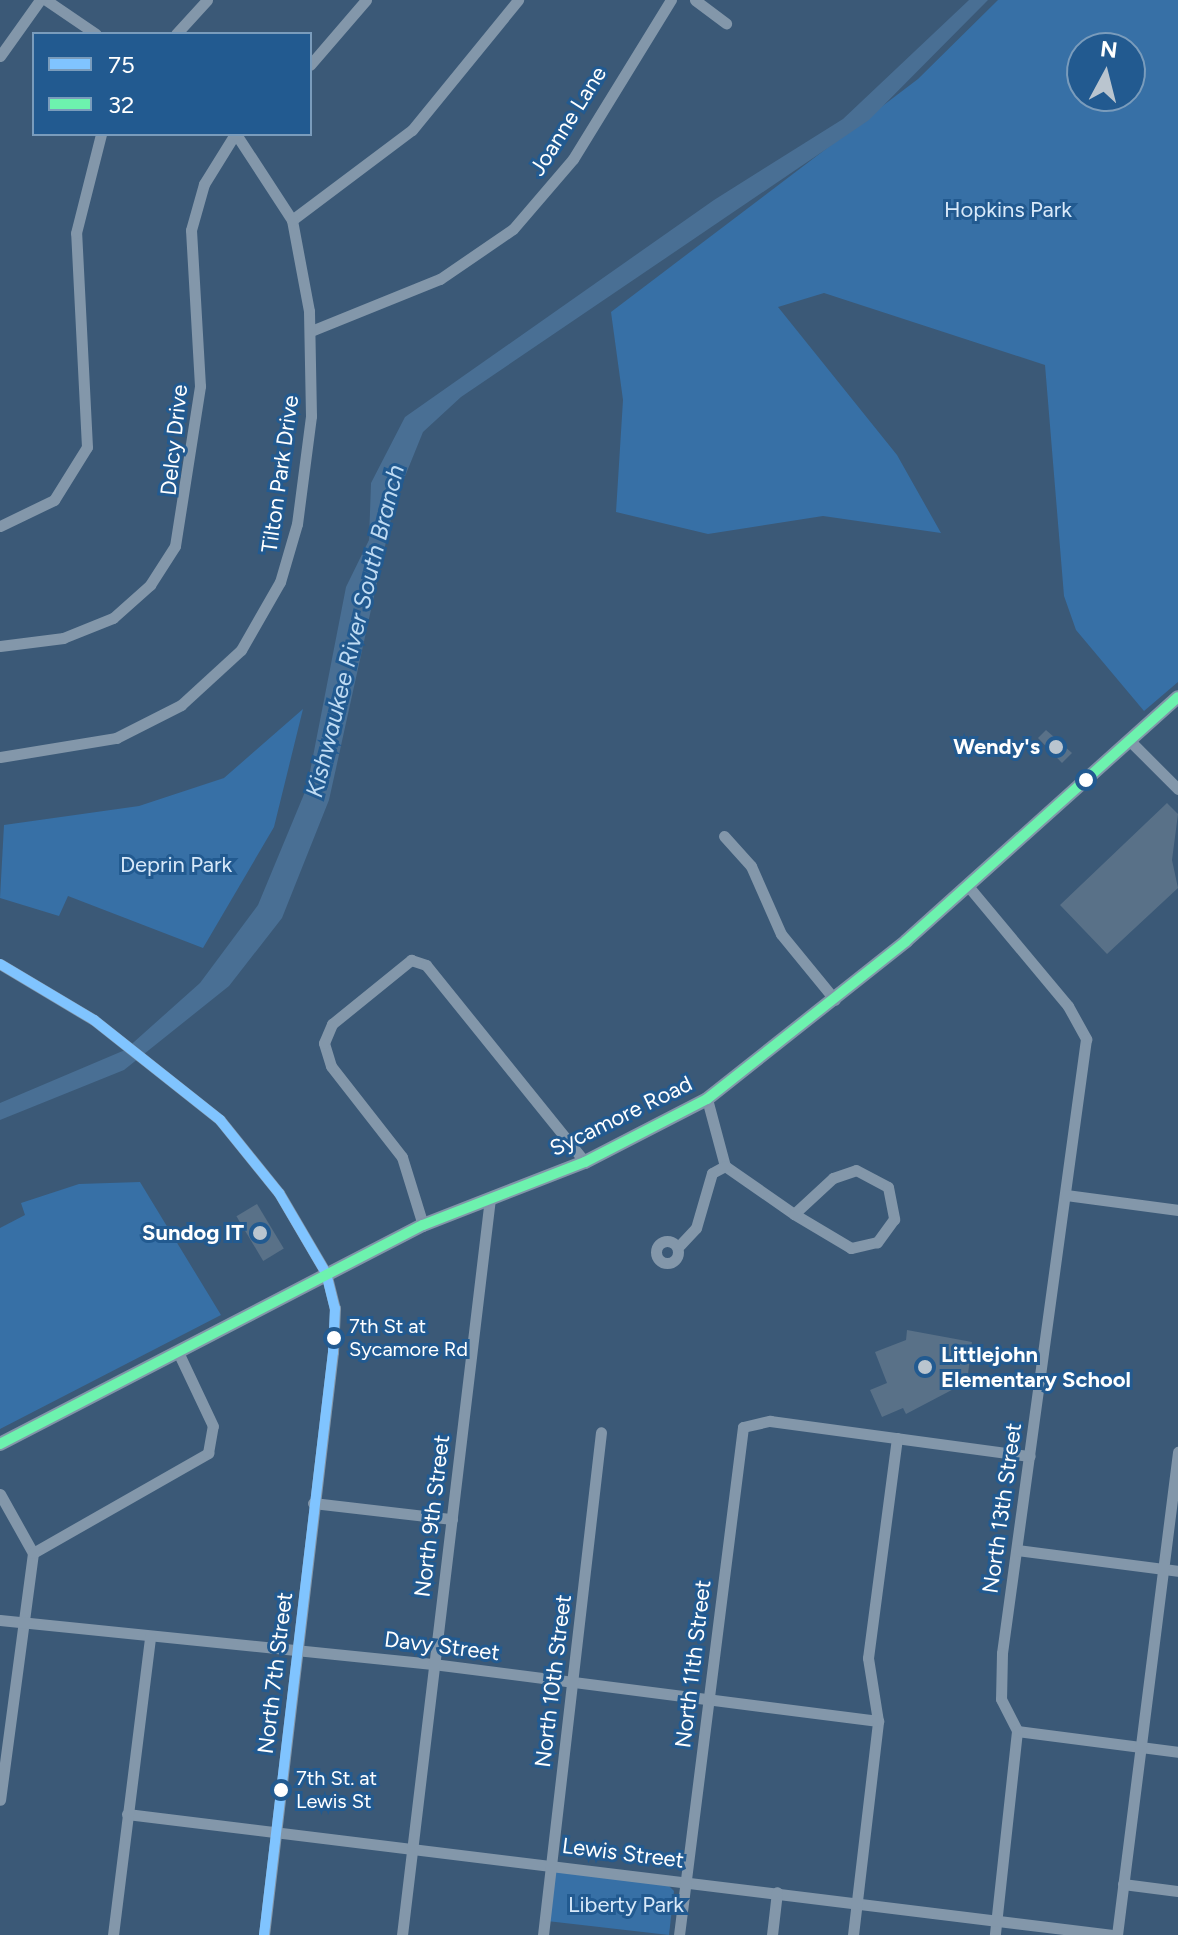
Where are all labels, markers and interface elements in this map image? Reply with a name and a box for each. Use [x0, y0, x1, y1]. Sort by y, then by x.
legend [32, 32, 312, 136]
north arrow [1066, 32, 1146, 112]
text: N [1099, 35, 1119, 64]
text: 75 [108, 50, 135, 79]
street label: Joanne Lane [524, 61, 612, 181]
text: 32 [108, 90, 134, 119]
park label: Hopkins Park [944, 197, 1072, 223]
street label: Delcy Drive [155, 383, 193, 497]
street label: Tilton Park Drive [256, 393, 304, 555]
water label: Kishwaukee River South Branch [300, 462, 410, 800]
place label: Wendy's [953, 734, 1040, 760]
marker: Wendy's [1047, 738, 1065, 756]
unlabelled marker [1078, 772, 1094, 788]
park label: Deprin Park [120, 852, 232, 878]
street label: Sycamore Road [546, 1070, 696, 1162]
place label: Sundog IT [142, 1220, 244, 1246]
marker: Sundog IT [251, 1224, 269, 1242]
place label: 7th St at Sycamore Rd [349, 1314, 468, 1361]
marker: 7th St at Sycamore Rd [326, 1330, 342, 1346]
place label: Littlejohn Elementary School [941, 1341, 1131, 1392]
marker: Littlejohn Elementary School [916, 1358, 934, 1376]
street label: North 13th Street [977, 1421, 1027, 1595]
street label: North 9th Street [409, 1433, 455, 1599]
street label: North 11th Street [670, 1578, 716, 1750]
street label: North 7th Street [252, 1591, 298, 1755]
street label: North 10th Street [529, 1593, 577, 1769]
street label: Davy Street [383, 1626, 501, 1666]
place label: 7th St. at Lewis St [296, 1766, 377, 1813]
marker: 7th St. at Lewis St [273, 1782, 289, 1798]
street label: Lewis Street [560, 1832, 686, 1874]
park label: Liberty Park [568, 1892, 684, 1918]

